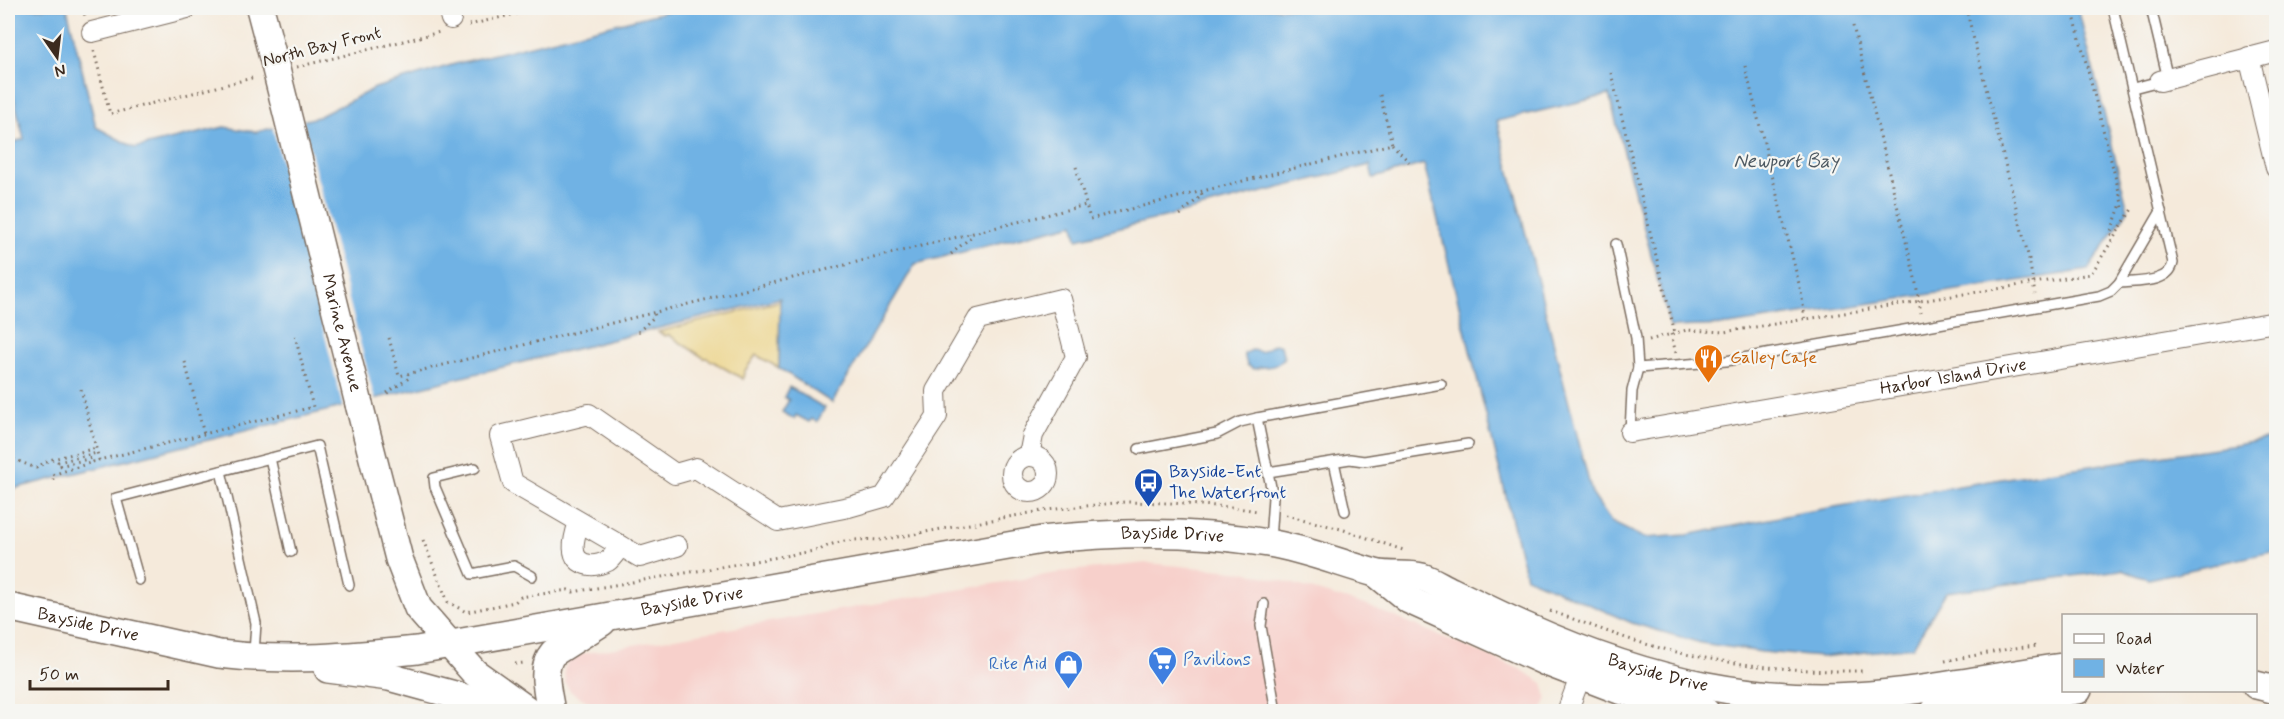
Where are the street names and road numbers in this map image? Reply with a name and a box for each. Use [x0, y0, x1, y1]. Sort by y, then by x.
street label: North Bay Front [260, 21, 384, 73]
street label: Marine Avenue [315, 271, 368, 394]
street label: Harbor Island Drive [1878, 353, 2029, 401]
street label: Bayside Drive [1120, 521, 1225, 549]
street label: Bayside Drive [639, 581, 745, 622]
street label: Bayside Drive [35, 602, 141, 648]
street label: Bayside Drive [1604, 648, 1710, 698]

